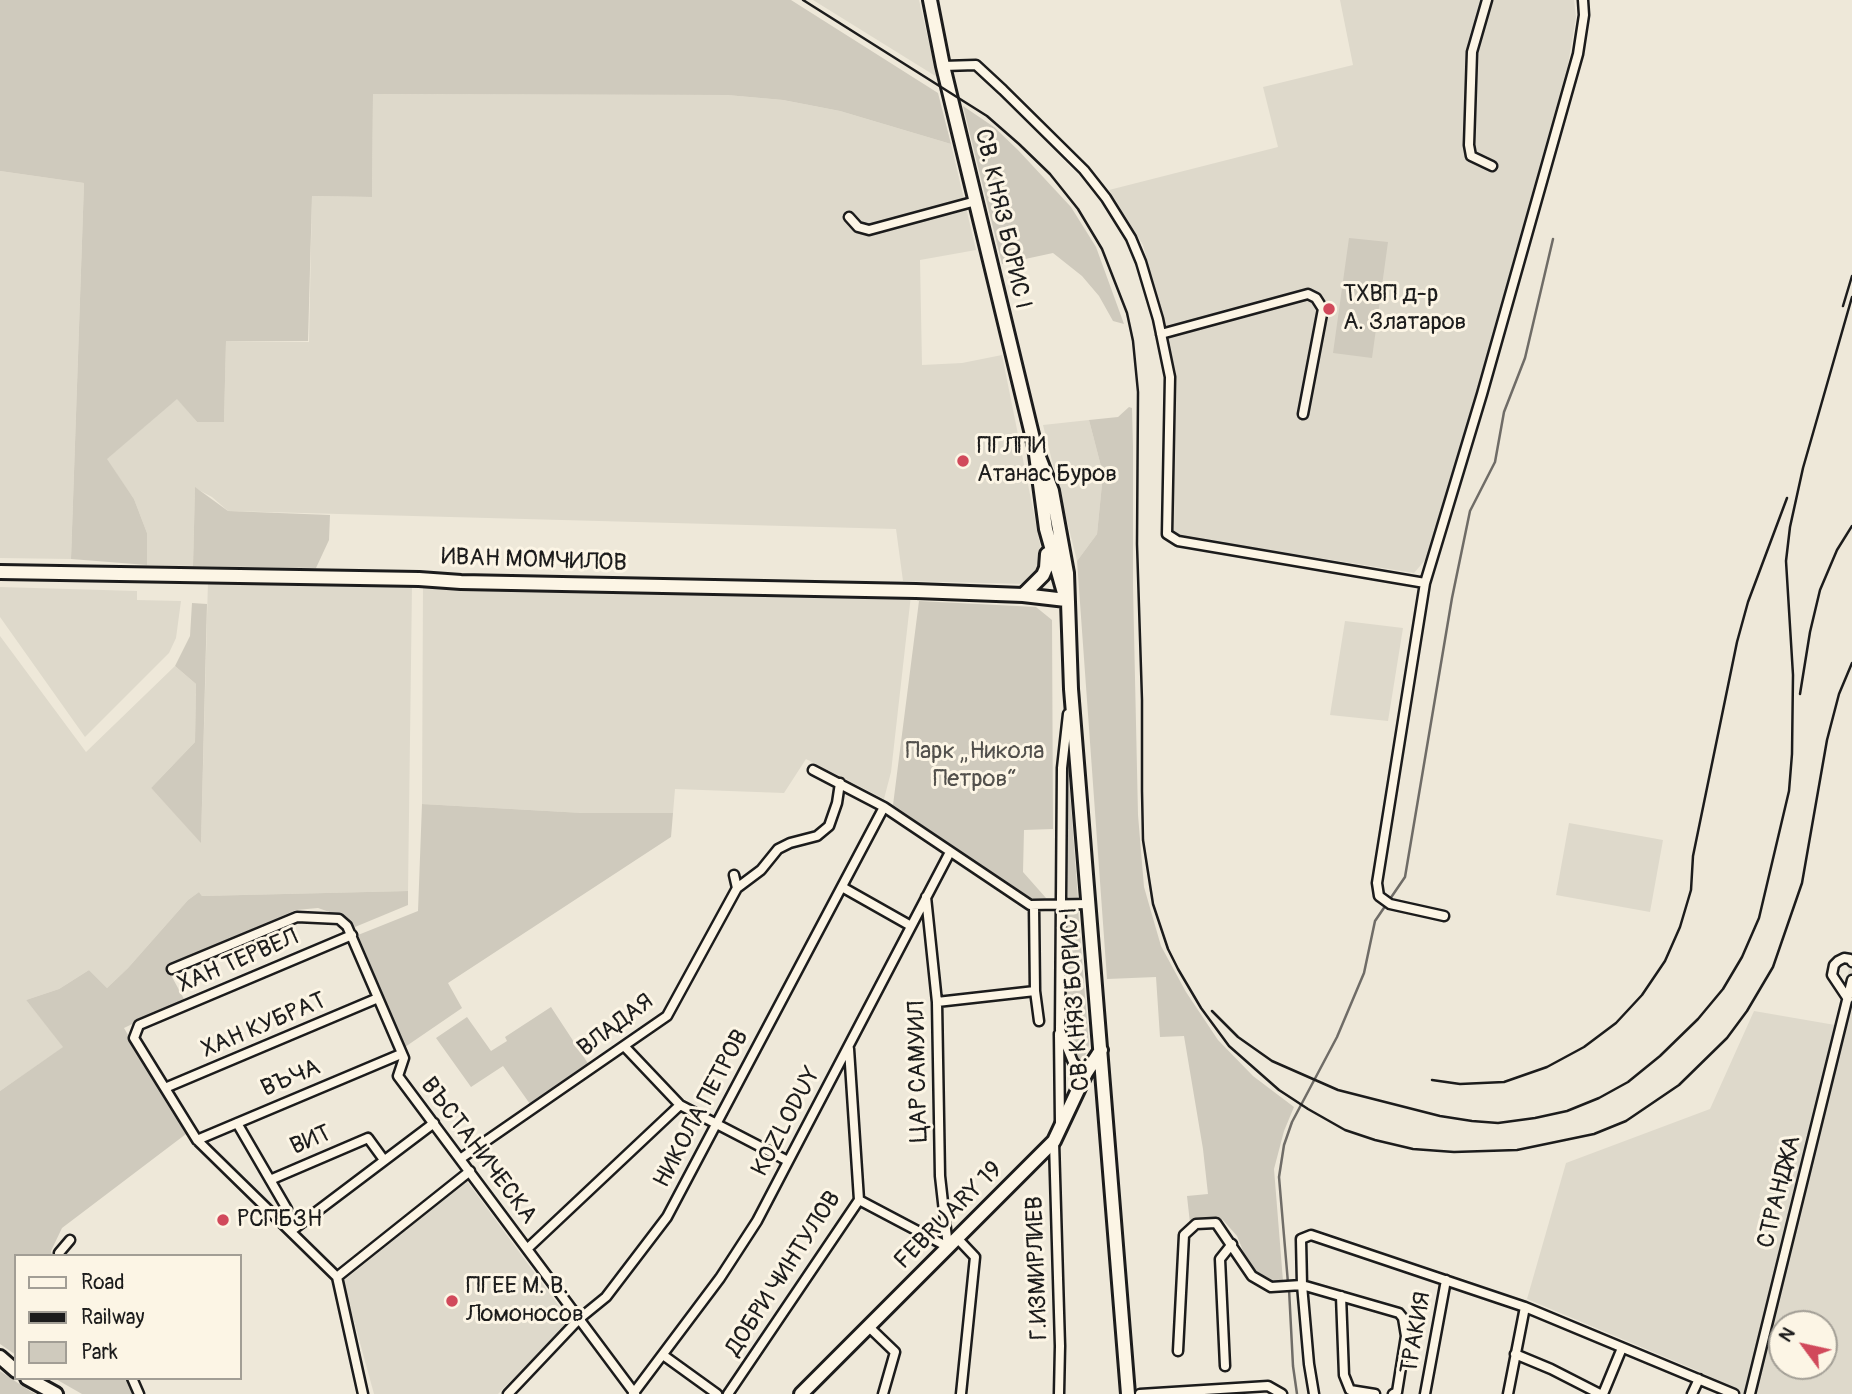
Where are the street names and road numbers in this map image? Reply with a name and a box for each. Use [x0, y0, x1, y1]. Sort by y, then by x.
street label: СВ. КНЯЗ БОРИС I [967, 126, 1037, 312]
street label: ИВАН МОМЧИЛОВ [441, 543, 627, 579]
street label: СВ. КНЯЗ БОРИС I [1055, 906, 1097, 1092]
street label: ХАН ТЕРВЕЛ [174, 924, 302, 1000]
street label: ХАН КУБРАТ [197, 987, 331, 1065]
street label: ВЛАДАЯ [572, 988, 660, 1064]
street label: ЦАР САМУИЛ [903, 1001, 935, 1143]
street label: НИКОЛА ПЕТРОВ [648, 1025, 756, 1193]
street label: ВЪЧА [257, 1054, 325, 1104]
street label: KOZLODUY [746, 1062, 828, 1182]
street label: ВЪСТАНИЧЕСКА [414, 1072, 542, 1230]
street label: ВИТ [286, 1120, 336, 1162]
street label: СТРАНДЖА [1752, 1133, 1808, 1251]
street label: FEBRUARY 19 [889, 1156, 1009, 1276]
street label: ДОБРИ ЧИНТУЛОВ [720, 1186, 848, 1362]
street label: Г.ИЗМИРЛИЕВ [1021, 1196, 1055, 1340]
street label: ТРАКИЯ [1396, 1290, 1438, 1376]

